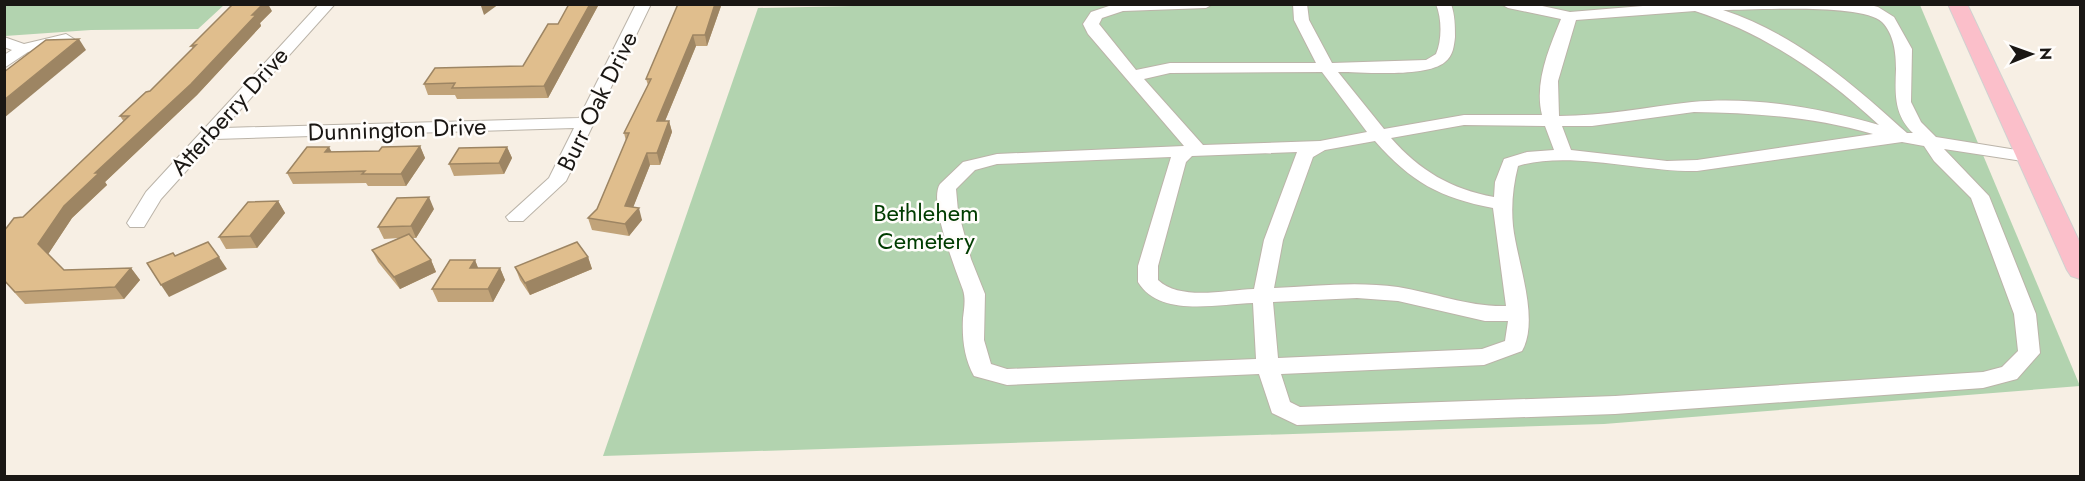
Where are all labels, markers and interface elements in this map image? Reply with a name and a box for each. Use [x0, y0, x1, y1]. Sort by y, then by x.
north arrow [2001, 24, 2061, 84]
street label: Burr Oak Drive [548, 25, 646, 177]
street label: Atterberry Drive [162, 39, 296, 183]
text: N [2034, 47, 2057, 60]
street label: Dunnington Drive [307, 108, 487, 150]
park label: Bethlehem Cemetery [873, 195, 979, 258]

